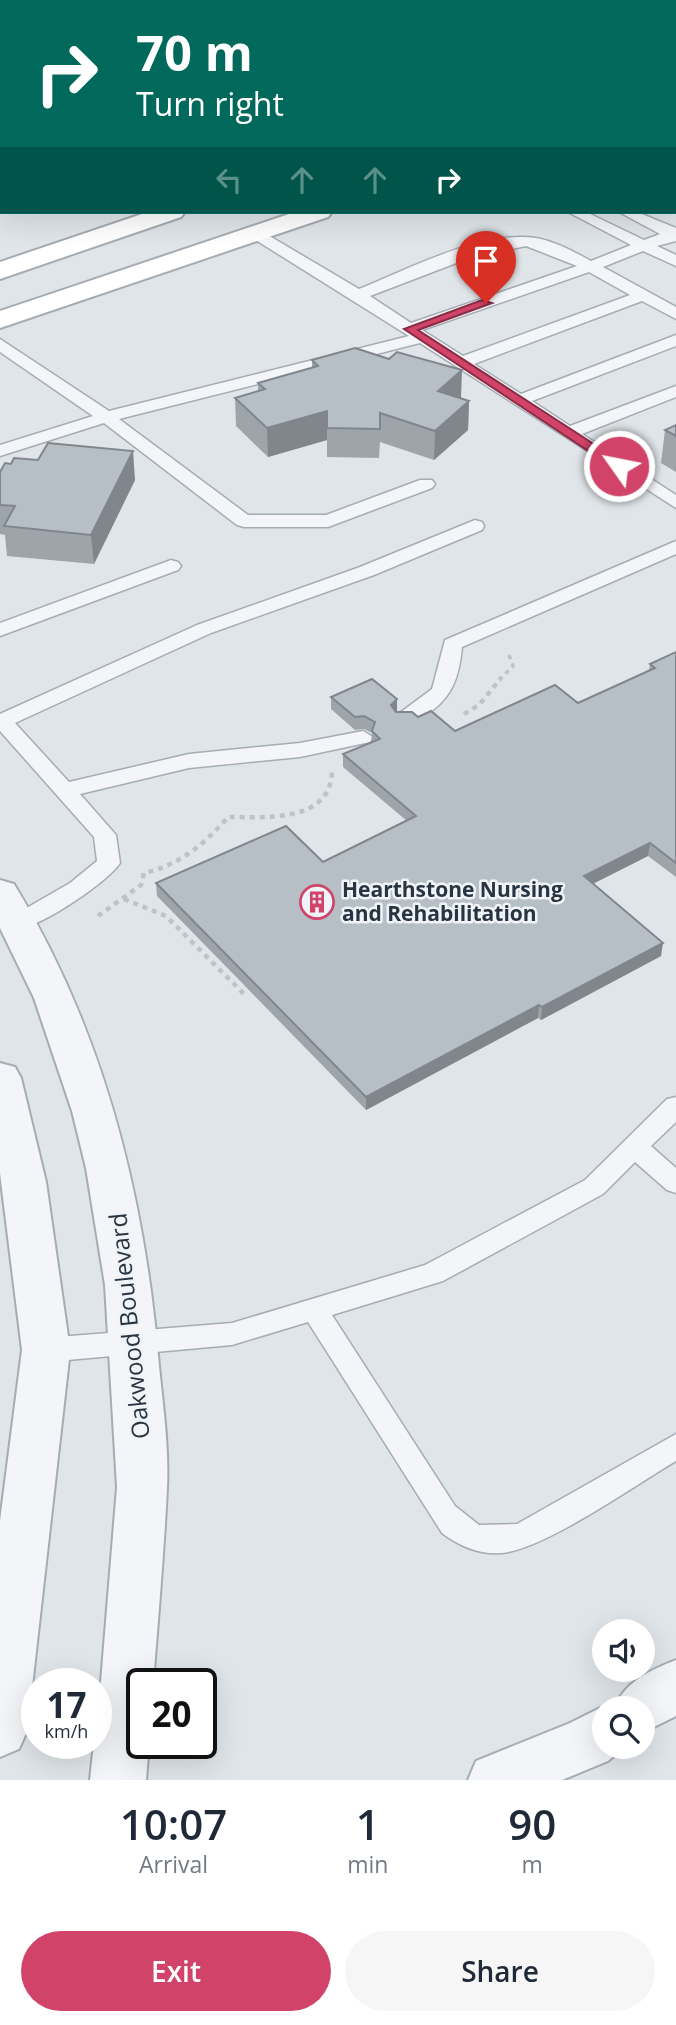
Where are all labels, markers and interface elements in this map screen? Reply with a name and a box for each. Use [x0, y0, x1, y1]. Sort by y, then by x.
text: 70 m [136, 19, 253, 85]
icon: right [21, 28, 112, 119]
text: Turn right [136, 82, 284, 125]
icon: left [210, 161, 248, 199]
icon: ahead [283, 161, 321, 199]
icon: ahead [356, 161, 394, 199]
icon: right [429, 161, 467, 199]
pin [456, 231, 516, 303]
icon: arrive [467, 242, 505, 280]
position arrow [582, 429, 656, 503]
place label: Hearthstone Nursing and Rehabilitation [342, 875, 563, 927]
building icon: Hearthstone Nursing and Rehabilitation [298, 883, 336, 921]
street label: Oakwood Boulevard [100, 1212, 157, 1441]
map controls [592, 1619, 655, 1759]
button: sound [592, 1619, 655, 1682]
speed limit sign: 20 [126, 1668, 217, 1759]
text: 17 [46, 1681, 87, 1728]
button: search [592, 1696, 655, 1759]
text: km/h [45, 1719, 88, 1743]
text: 10:07 [120, 1795, 227, 1852]
text: 1 [356, 1795, 380, 1852]
text: 90 [508, 1795, 556, 1852]
text: Arrival [139, 1848, 208, 1880]
text: min [347, 1848, 388, 1880]
text: m [522, 1848, 543, 1880]
button: Exit [21, 1931, 331, 2011]
button: Share [345, 1931, 655, 2011]

